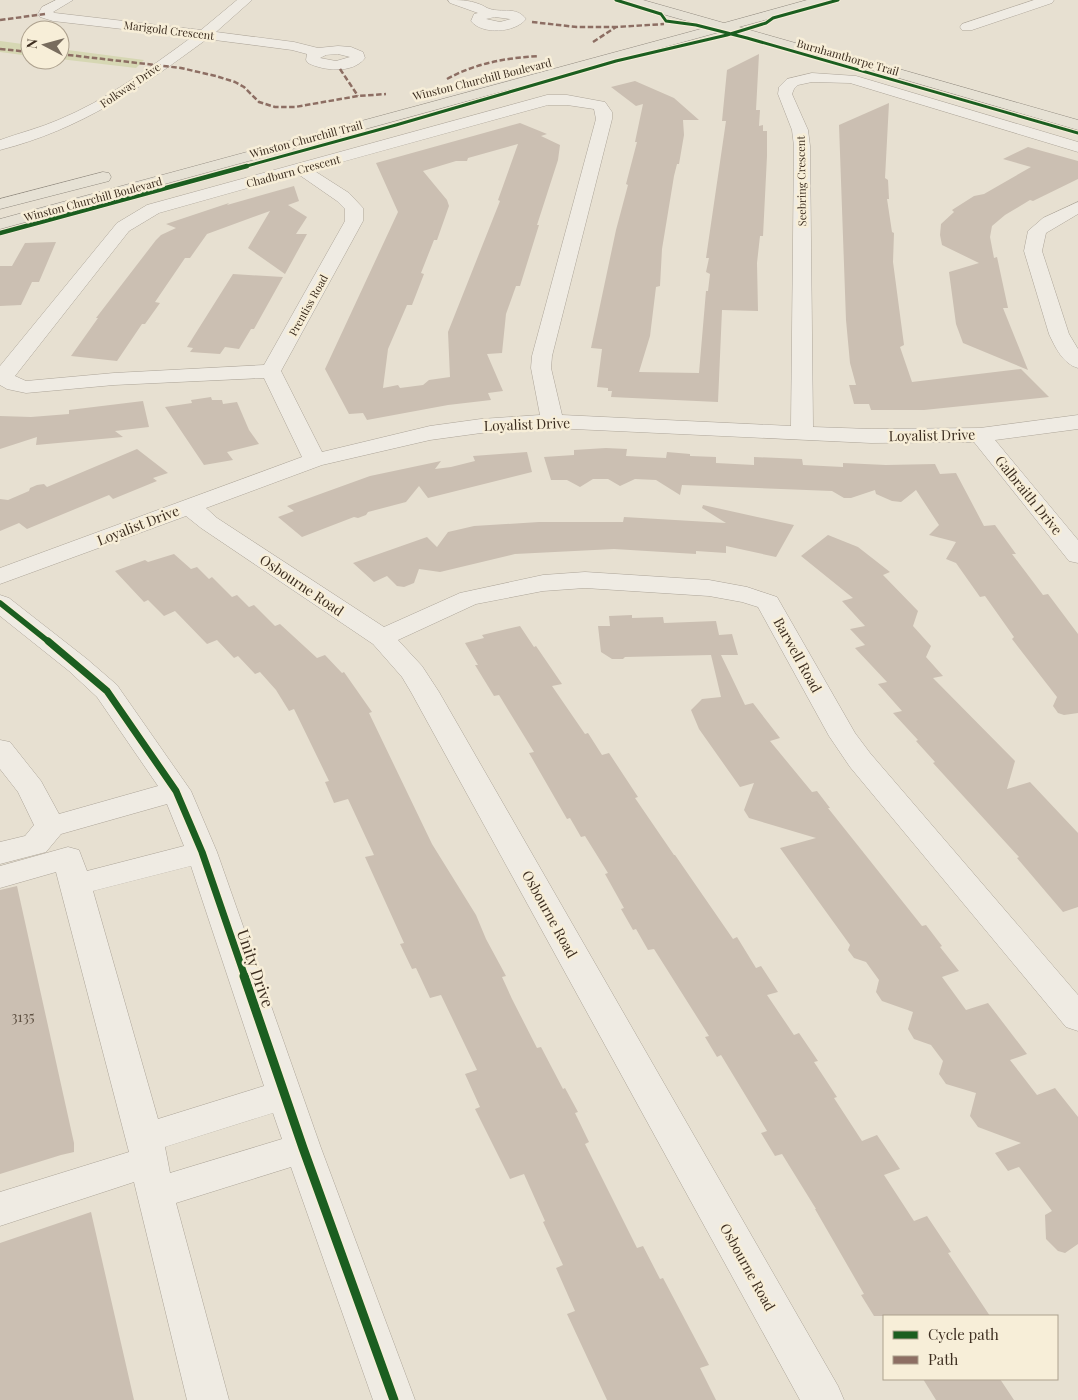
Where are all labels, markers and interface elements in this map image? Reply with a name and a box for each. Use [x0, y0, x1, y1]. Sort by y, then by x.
street label: Marigold Crescent [123, 17, 215, 43]
north arrow [20, 20, 70, 70]
street label: Burnhamthorpe Trail [795, 35, 901, 79]
text: N [22, 38, 42, 50]
street label: Winston Churchill Boulevard [410, 54, 554, 104]
street label: Folkway Drive [97, 59, 164, 111]
street label: Winston Churchill Trail [247, 117, 364, 162]
street label: Seebring Crescent [793, 136, 809, 226]
street label: Chadburn Crescent [244, 151, 342, 191]
street label: Winston Churchill Boulevard [21, 173, 164, 225]
street label: Prentiss Road [285, 271, 331, 338]
street label: Loyalist Drive [483, 413, 571, 435]
street label: Loyalist Drive [889, 425, 975, 445]
street label: Galbraith Drive [991, 451, 1067, 539]
street label: Loyalist Drive [94, 501, 182, 549]
street label: Osbourne Road [256, 550, 348, 620]
street label: Barwell Road [770, 614, 826, 696]
street label: Osbourne Road [518, 867, 582, 961]
street label: Unity Drive [233, 926, 279, 1010]
house number: 3135 [11, 1007, 35, 1026]
street label: Osbourne Road [716, 1220, 780, 1314]
legend [883, 1315, 1058, 1380]
text: Cycle path [928, 1324, 999, 1344]
text: Path [928, 1349, 958, 1369]

